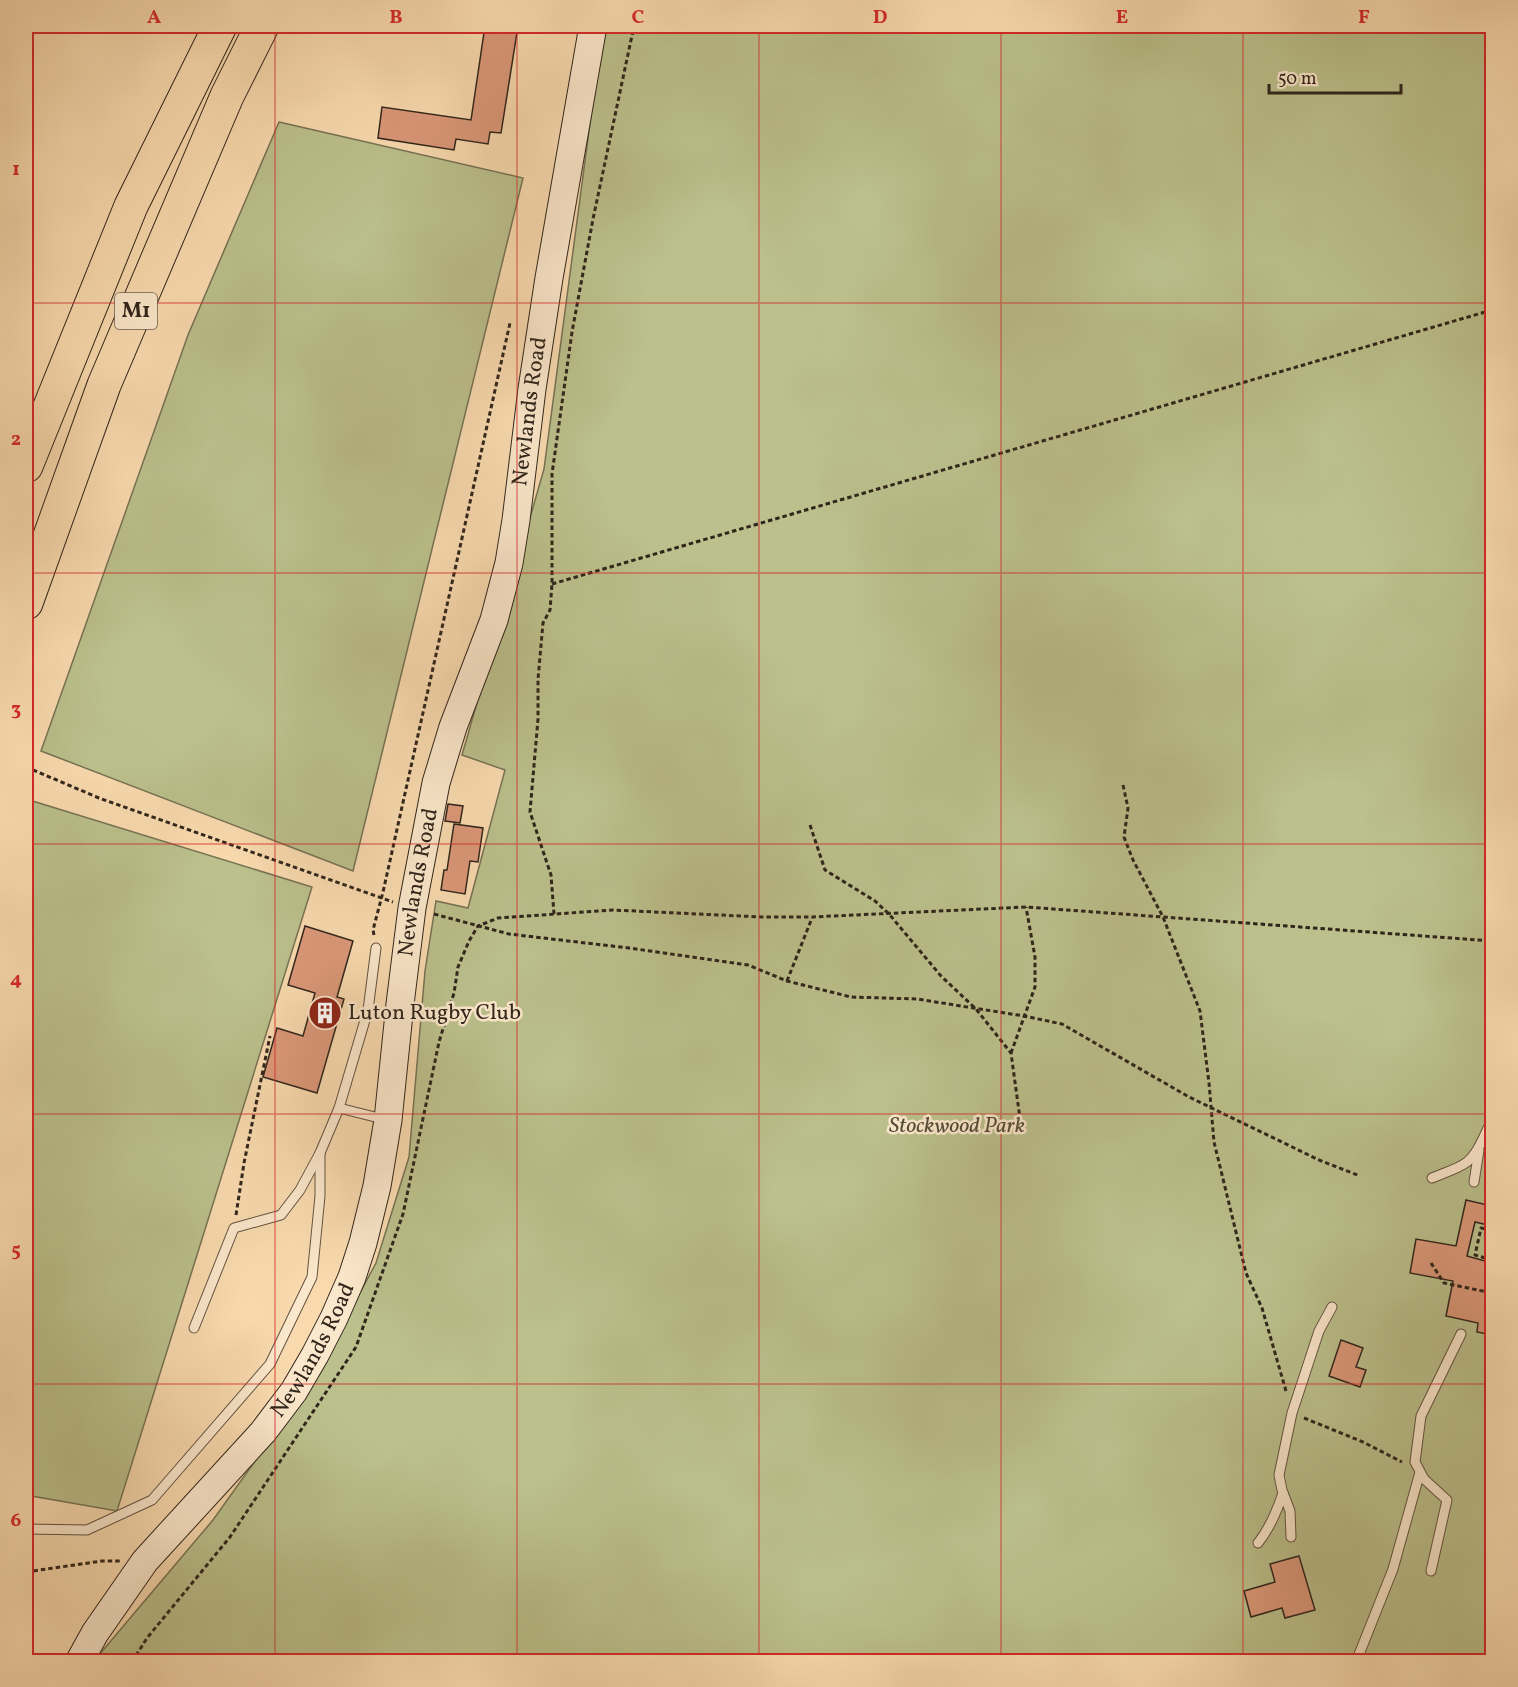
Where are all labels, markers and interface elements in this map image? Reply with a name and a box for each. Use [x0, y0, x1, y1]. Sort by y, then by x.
text: A [147, 4, 161, 32]
text: B [389, 4, 403, 32]
text: C [632, 4, 645, 32]
text: D [873, 4, 887, 32]
text: E [1116, 4, 1128, 32]
text: F [1358, 4, 1370, 32]
scale bar [1269, 57, 1401, 95]
text: 50 m [1278, 67, 1317, 92]
text: 1 [12, 156, 20, 184]
road number: M1 [115, 293, 157, 329]
street label: Newlands Road [505, 335, 555, 488]
text: 2 [11, 426, 21, 454]
text: 3 [11, 696, 21, 724]
street label: Newlands Road [391, 806, 446, 958]
text: 4 [10, 966, 22, 994]
building icon: Luton Rugby Club [307, 995, 343, 1031]
place label: Luton Rugby Club [348, 998, 521, 1029]
park label: Stockwood Park [889, 1111, 1025, 1142]
text: 5 [11, 1237, 21, 1265]
street label: Newlands Road [263, 1278, 363, 1424]
text: 6 [11, 1507, 22, 1535]

